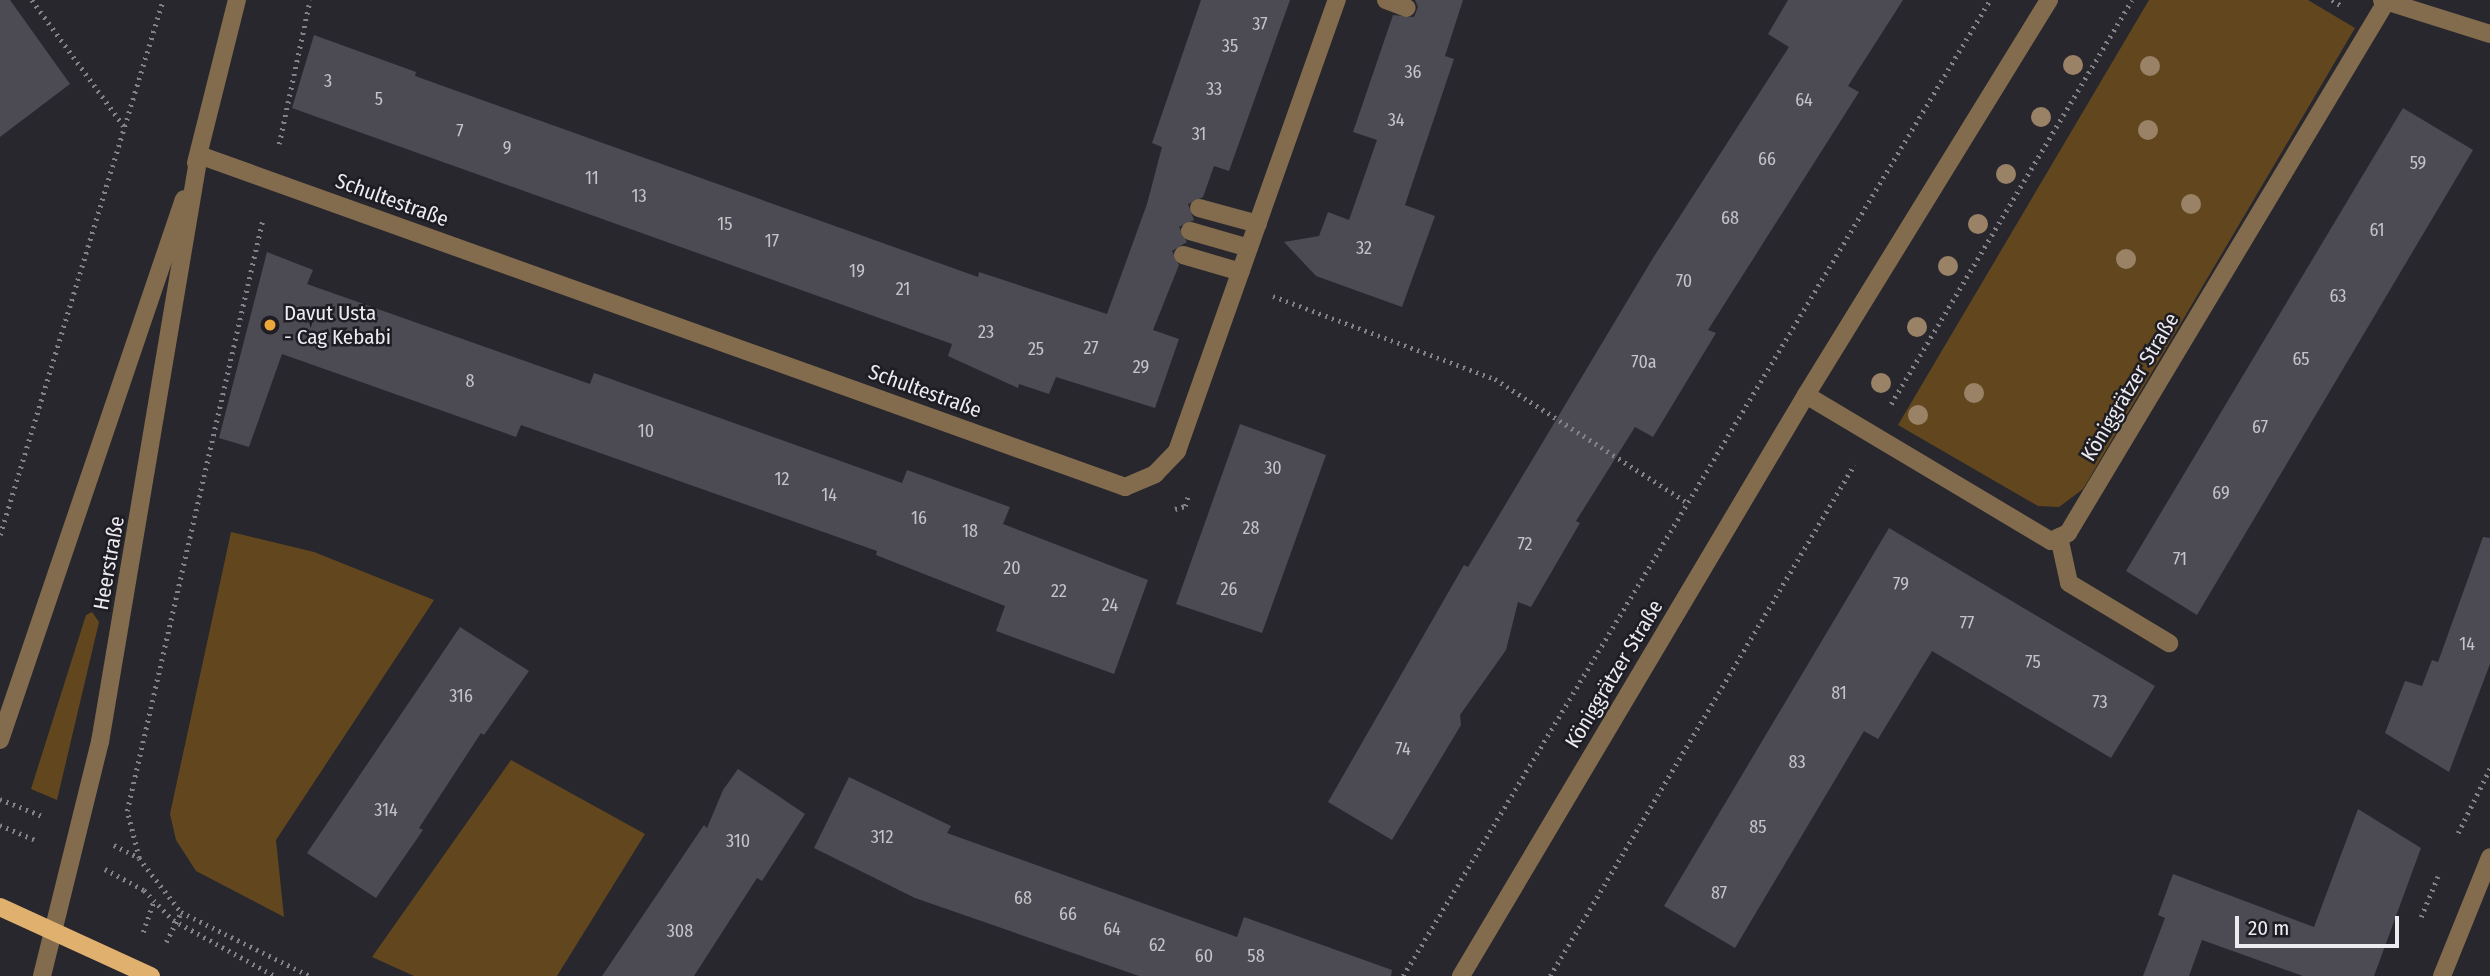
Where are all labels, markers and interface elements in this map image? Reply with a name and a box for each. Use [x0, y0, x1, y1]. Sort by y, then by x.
house number: 37 [1252, 13, 1268, 35]
house number: 35 [1222, 35, 1238, 57]
house number: 36 [1404, 61, 1422, 83]
house number: 3 [324, 70, 332, 92]
house number: 33 [1206, 78, 1222, 100]
house number: 5 [375, 88, 383, 110]
house number: 64 [1795, 89, 1813, 111]
house number: 34 [1388, 109, 1404, 131]
house number: 7 [456, 120, 464, 142]
house number: 31 [1192, 123, 1206, 145]
house number: 9 [503, 137, 511, 159]
house number: 66 [1758, 148, 1776, 170]
house number: 59 [2410, 152, 2426, 174]
house number: 11 [585, 167, 599, 189]
street label: Schultestraße [332, 168, 452, 232]
house number: 13 [631, 185, 647, 207]
house number: 68 [1721, 207, 1739, 229]
house number: 15 [717, 213, 733, 235]
house number: 61 [2369, 219, 2385, 241]
house number: 17 [765, 230, 779, 252]
house number: 32 [1356, 237, 1372, 259]
house number: 19 [849, 260, 865, 282]
house number: 70 [1676, 270, 1692, 292]
house number: 21 [896, 278, 910, 300]
house number: 63 [2330, 285, 2346, 307]
place label: Davut Usta - Cag Kebabi [284, 300, 391, 350]
street label: Königgrätzer Straße [2076, 308, 2184, 466]
marker: Davut Usta - Cag Kebabi [262, 317, 278, 333]
house number: 23 [978, 321, 994, 343]
house number: 27 [1083, 337, 1099, 359]
house number: 25 [1028, 338, 1044, 360]
house number: 65 [2292, 348, 2310, 370]
house number: 70a [1631, 351, 1657, 373]
house number: 29 [1133, 356, 1149, 378]
street label: Schultestraße [865, 359, 985, 423]
house number: 8 [466, 370, 474, 392]
house number: 67 [2252, 416, 2268, 438]
house number: 10 [638, 420, 654, 442]
house number: 30 [1264, 457, 1282, 479]
house number: 12 [775, 468, 789, 490]
house number: 69 [2212, 482, 2230, 504]
house number: 14 [821, 484, 837, 506]
house number: 16 [911, 507, 927, 529]
street label: Heerstraße [88, 514, 130, 612]
house number: 28 [1243, 517, 1259, 539]
house number: 18 [962, 520, 978, 542]
house number: 72 [1517, 533, 1533, 555]
house number: 71 [2173, 548, 2187, 570]
house number: 20 [1003, 557, 1021, 579]
house number: 79 [1893, 573, 1909, 595]
house number: 26 [1221, 578, 1237, 600]
house number: 22 [1051, 580, 1067, 602]
house number: 24 [1102, 594, 1118, 616]
street label: Königgrätzer Straße [1560, 595, 1668, 753]
house number: 77 [1960, 612, 1974, 634]
house number: 14 [2459, 633, 2475, 655]
house number: 75 [2025, 651, 2041, 673]
house number: 81 [1831, 682, 1847, 704]
house number: 316 [449, 685, 473, 707]
house number: 73 [2092, 691, 2108, 713]
house number: 74 [1395, 738, 1411, 760]
house number: 83 [1788, 751, 1806, 773]
house number: 314 [374, 799, 398, 821]
house number: 85 [1749, 816, 1767, 838]
house number: 312 [871, 826, 893, 848]
house number: 310 [726, 830, 750, 852]
house number: 87 [1711, 882, 1727, 904]
house number: 68 [1014, 887, 1032, 909]
scale bar [2238, 902, 2402, 946]
house number: 66 [1059, 903, 1077, 925]
text: 20 m [2248, 915, 2289, 941]
house number: 64 [1103, 918, 1121, 940]
house number: 308 [667, 920, 693, 942]
house number: 62 [1149, 934, 1165, 956]
house number: 60 [1195, 945, 1213, 967]
house number: 58 [1247, 945, 1265, 967]

